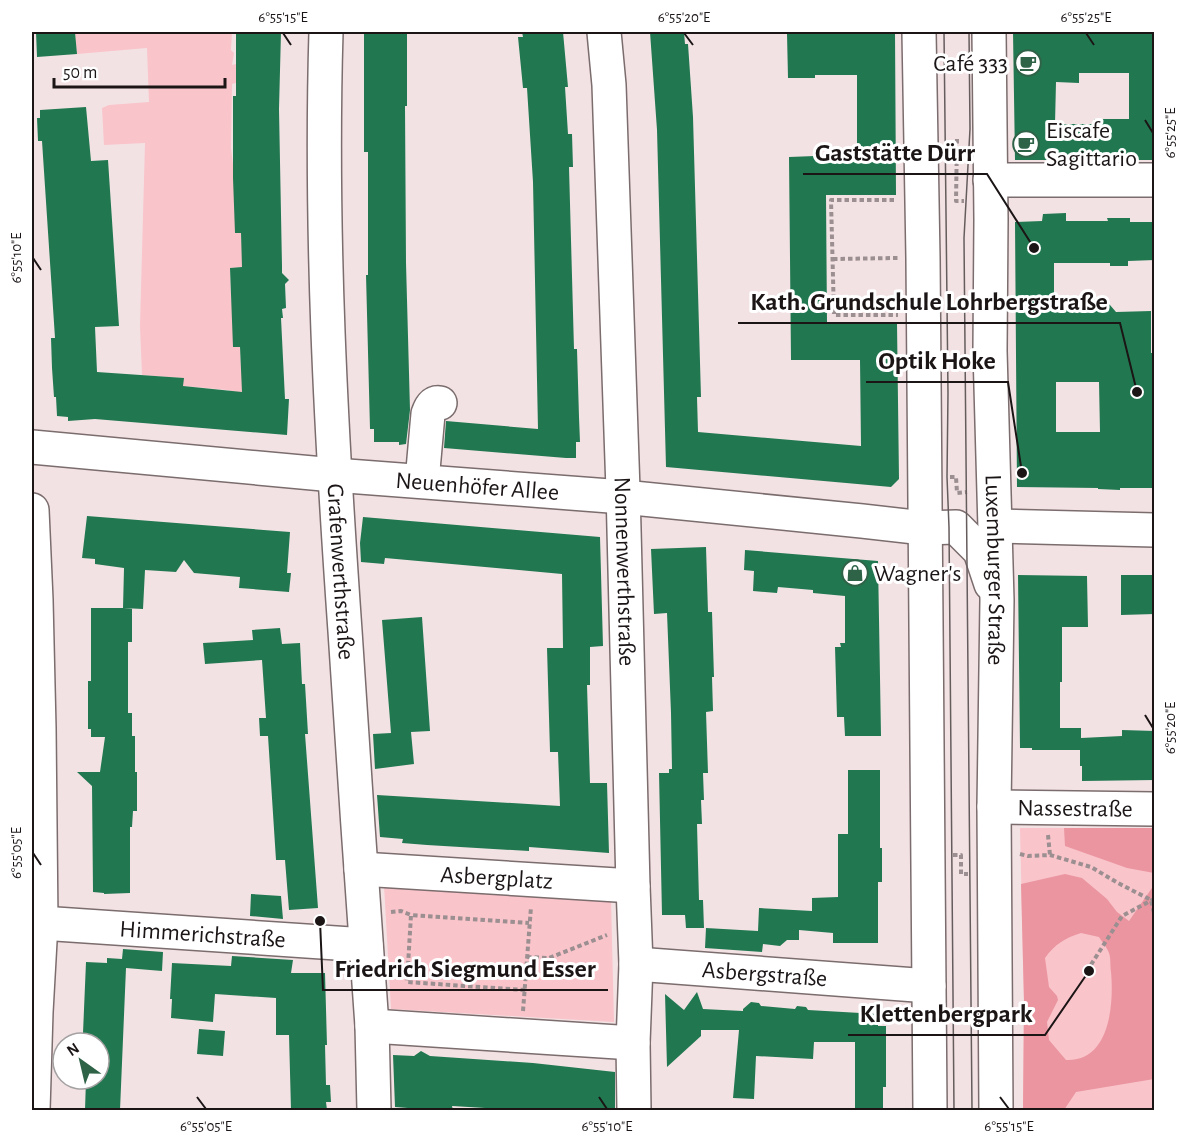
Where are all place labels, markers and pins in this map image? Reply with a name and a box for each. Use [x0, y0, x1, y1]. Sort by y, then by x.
cafe icon: Café 333 [1013, 48, 1043, 78]
place label: Café 333 [933, 52, 1008, 76]
place label: Eiscafe Sagittario [1046, 119, 1137, 171]
cafe icon: Eiscafe Sagittario [1011, 129, 1041, 159]
callout: Gaststätte Dürr [803, 130, 987, 174]
callout: Kath. Grundschule Lohrbergstraße [738, 279, 1120, 323]
callout: Optik Hoke [866, 338, 1008, 382]
shop icon: Wagner's [840, 558, 870, 588]
place label: Wagner's [874, 562, 961, 586]
callout: Friedrich Siegmund Esser [323, 946, 608, 990]
callout: Klettenbergpark [848, 991, 1045, 1035]

